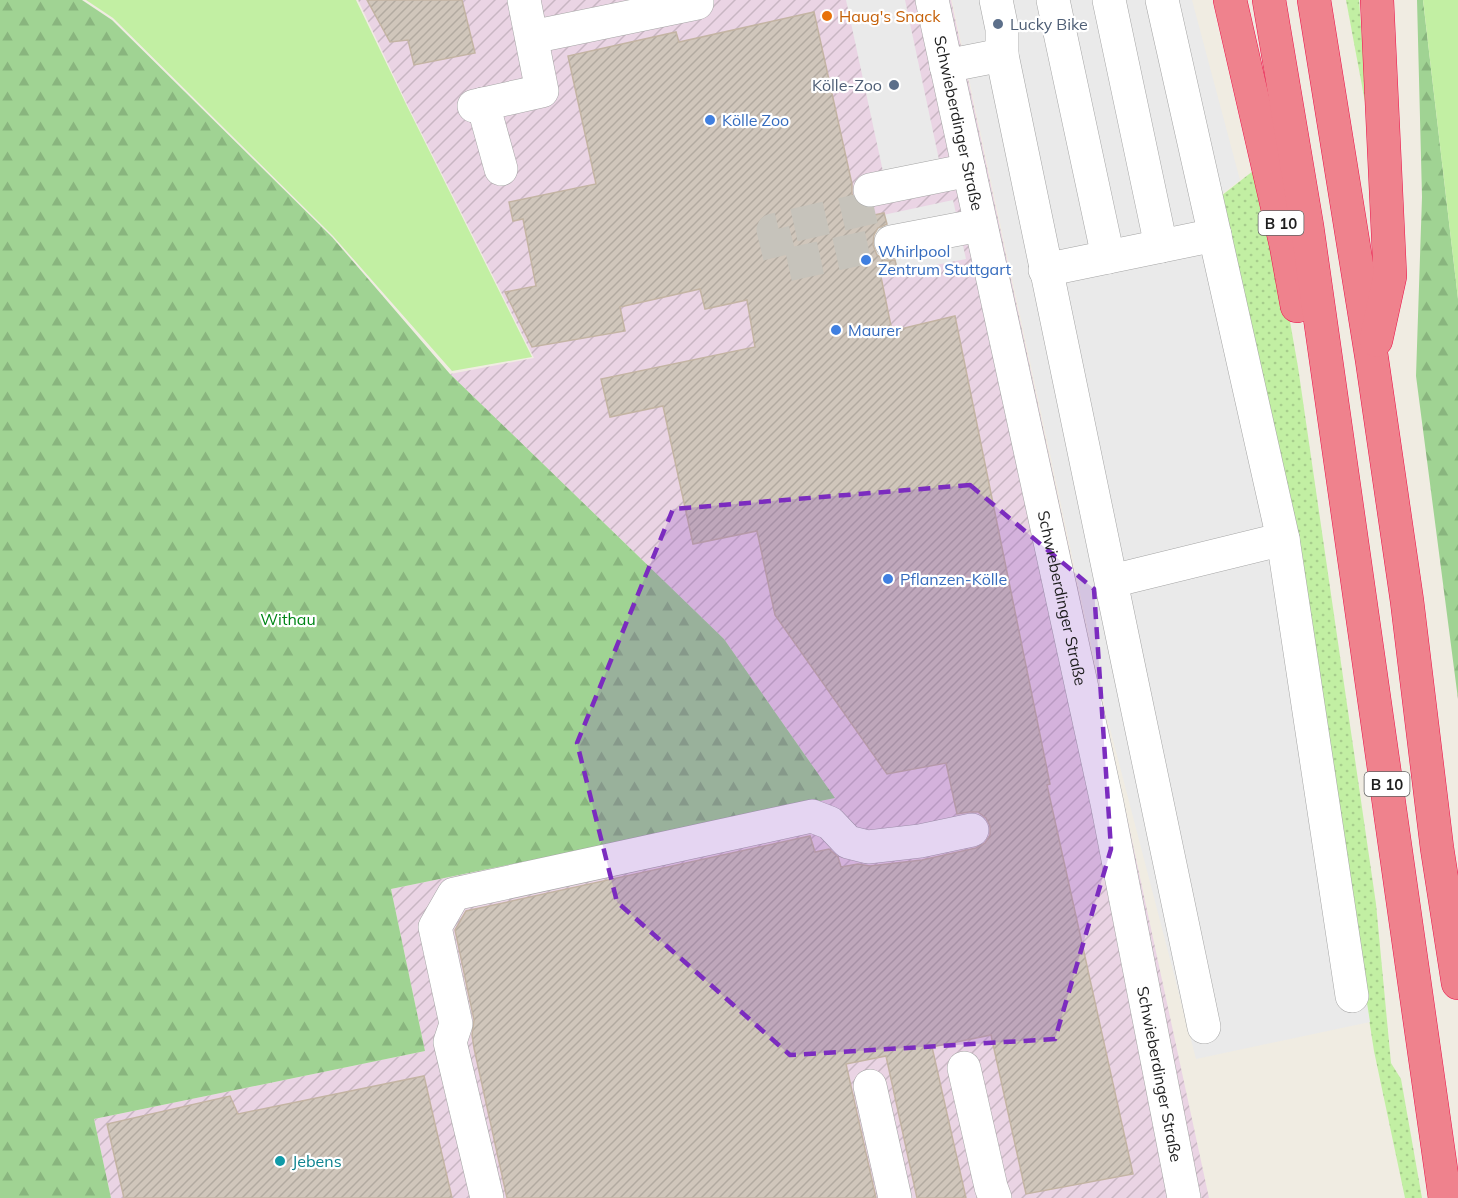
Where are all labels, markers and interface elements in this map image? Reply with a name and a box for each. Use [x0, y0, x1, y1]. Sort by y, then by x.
place label: Haug's Snack [839, 6, 941, 26]
marker: Haug's Snack [820, 9, 834, 23]
place label: Lucky Bike [1010, 14, 1088, 34]
marker: Lucky Bike [991, 17, 1005, 31]
street label: Schwieberdinger Straße [930, 34, 988, 213]
place label: Kölle-Zoo [812, 75, 882, 95]
marker: Kölle-Zoo [887, 78, 901, 92]
place label: Kölle Zoo [722, 110, 789, 130]
marker: Kölle Zoo [703, 113, 717, 127]
road number: B 10 [1258, 211, 1304, 235]
place label: Whirlpool Zentrum Stuttgart [878, 241, 1011, 279]
marker: Whirlpool Zentrum Stuttgart [859, 253, 873, 267]
place label: Maurer [848, 320, 901, 340]
marker: Maurer [829, 323, 843, 337]
street label: Schwieberdinger Straße [1034, 509, 1091, 687]
place label: Pflanzen-Kölle [900, 569, 1007, 589]
marker: Pflanzen-Kölle [881, 572, 895, 586]
park label: Withau [260, 609, 316, 629]
road number: B 10 [1364, 772, 1410, 796]
street label: Schwieberdinger Straße [1133, 984, 1187, 1164]
place label: Jebens [292, 1151, 342, 1171]
marker: Jebens [273, 1154, 287, 1168]

